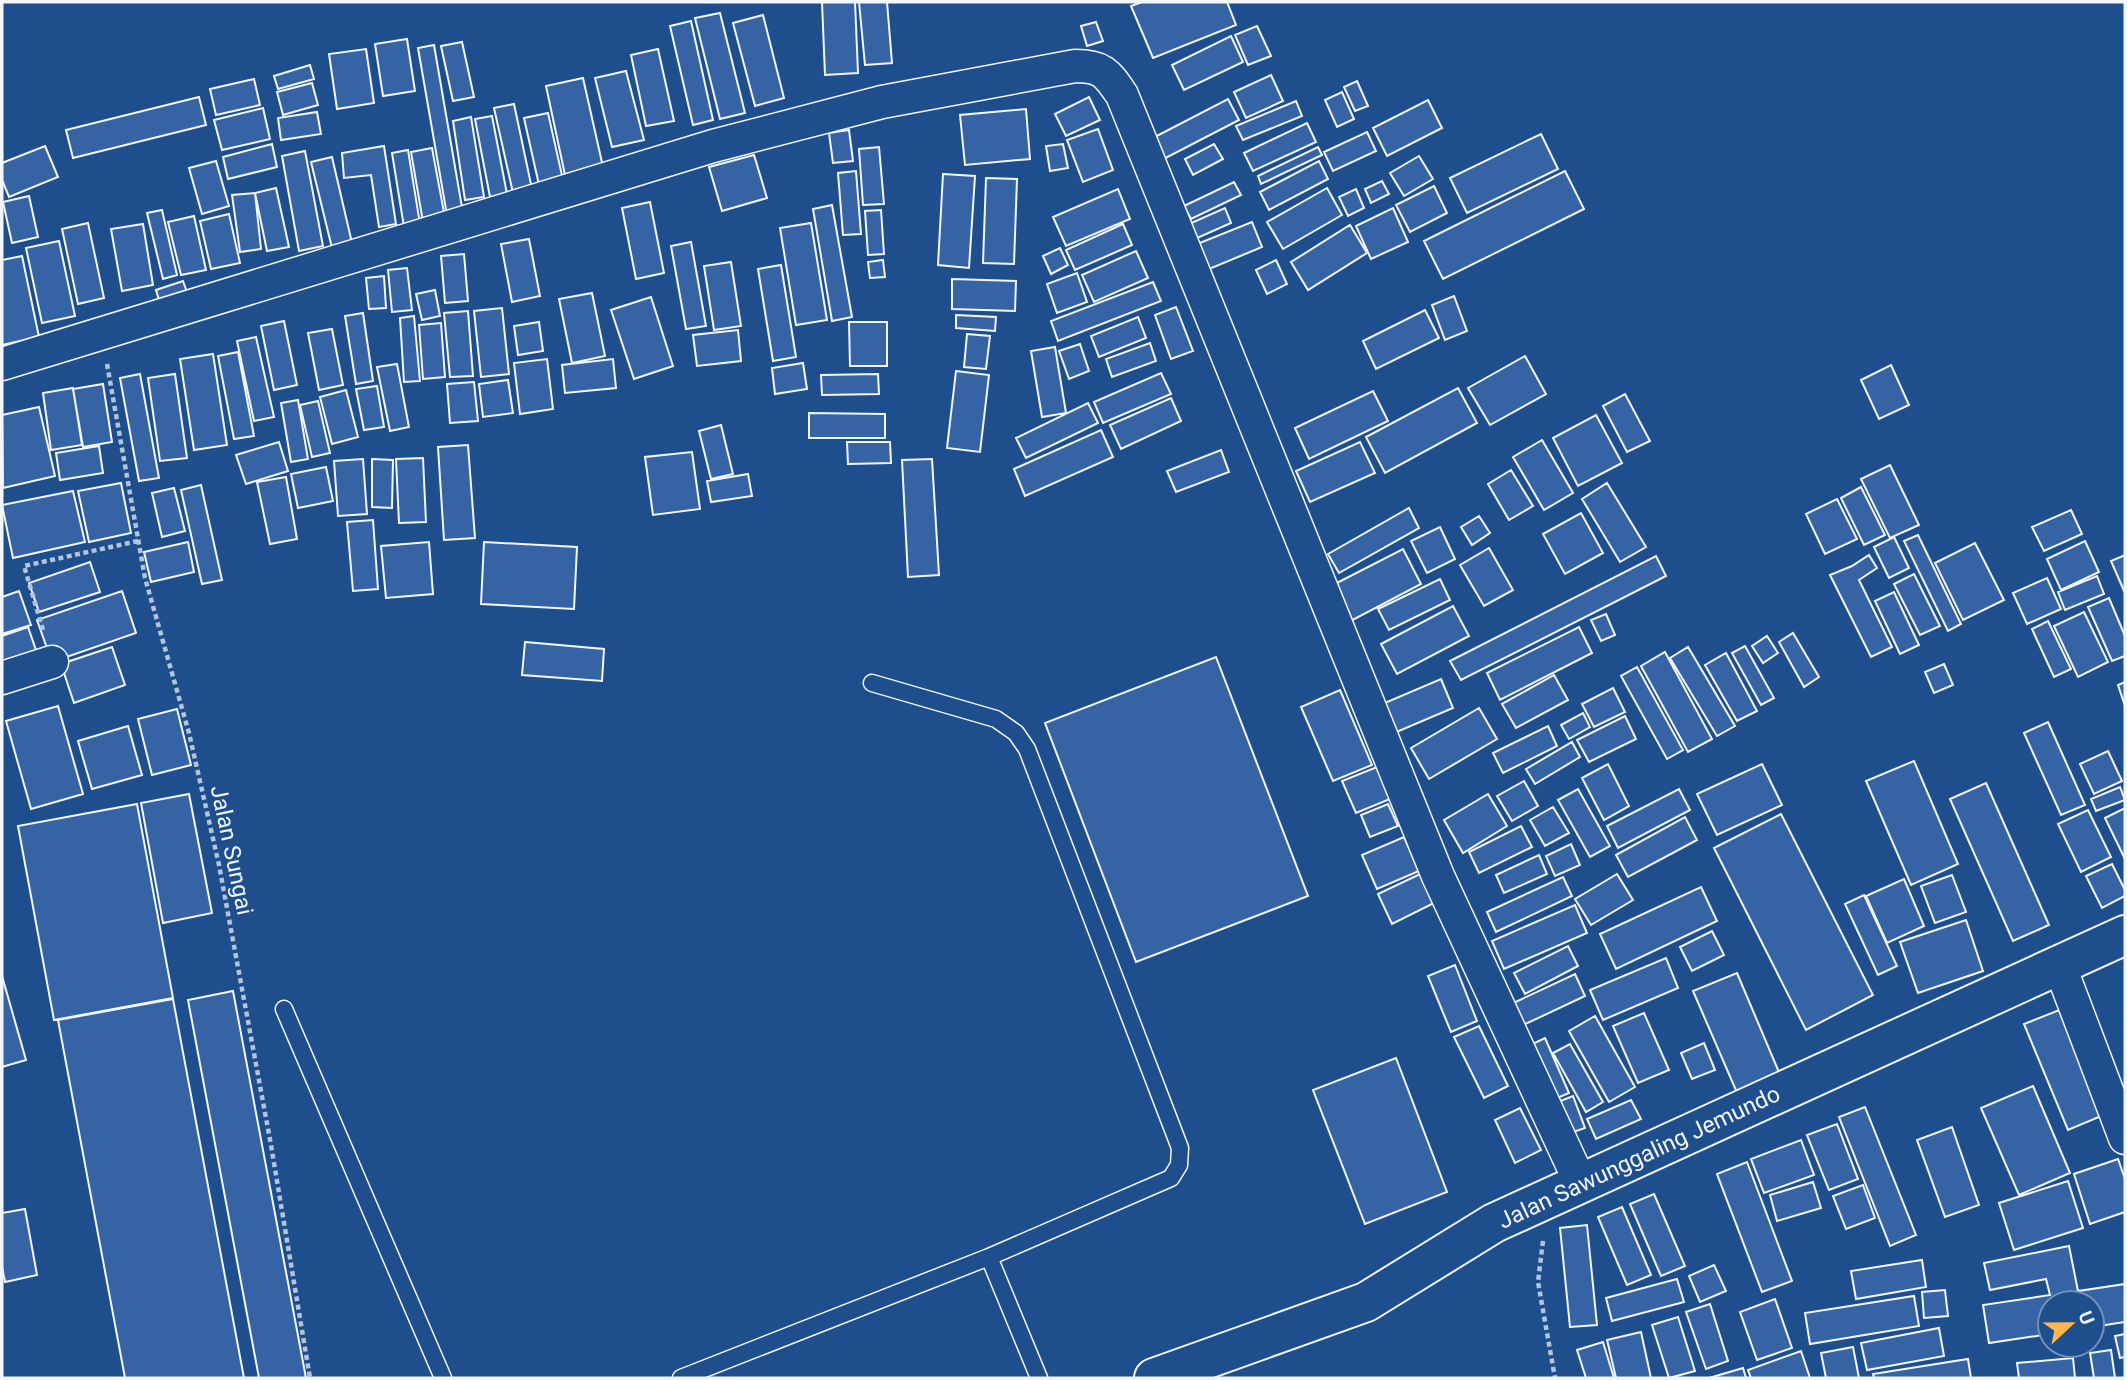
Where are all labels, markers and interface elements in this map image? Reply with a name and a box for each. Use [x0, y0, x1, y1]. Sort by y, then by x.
street label: Jalan Sungai [205, 783, 258, 917]
street label: Jalan Sawunggaling Jemundo [1494, 1080, 1784, 1235]
north arrow [2036, 1289, 2106, 1359]
text: U [2073, 1308, 2099, 1328]

